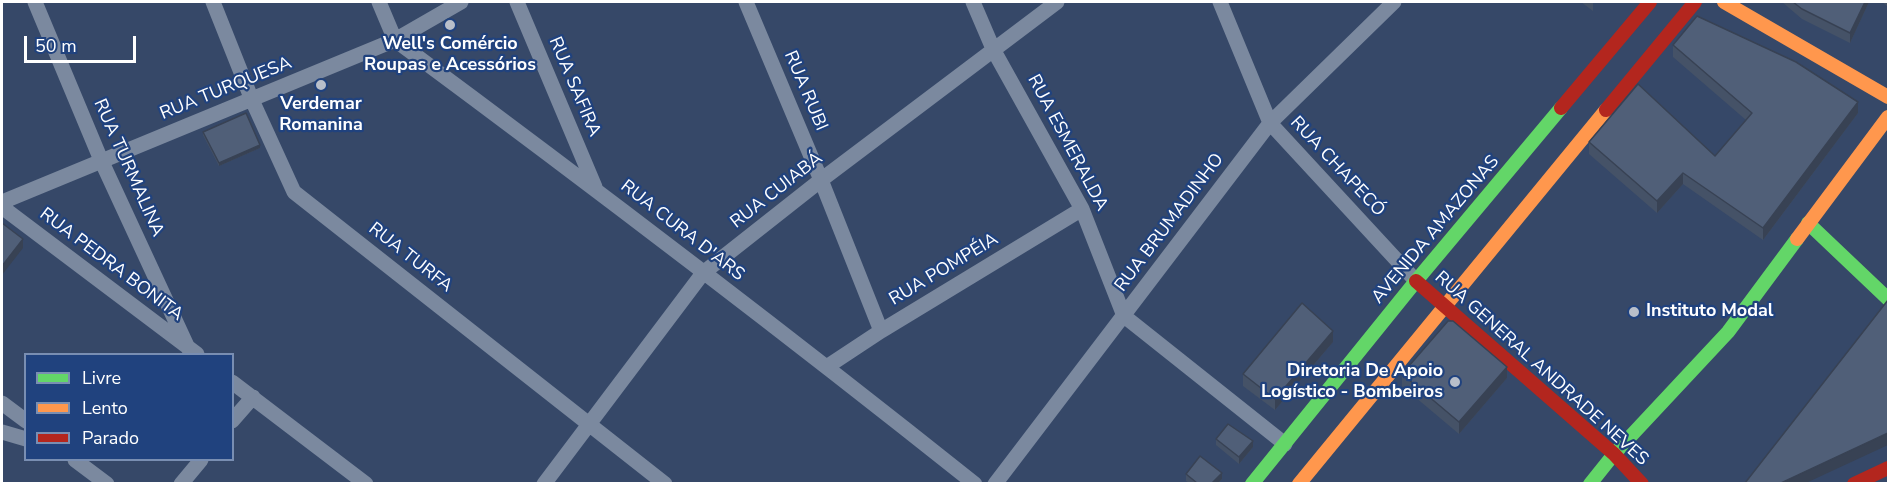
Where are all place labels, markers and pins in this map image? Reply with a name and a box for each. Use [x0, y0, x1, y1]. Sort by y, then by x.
marker: Well's Comércio Roupas e Acessórios [443, 18, 457, 32]
place label: Well's Comércio Roupas e Acessórios [364, 34, 536, 76]
marker: Verdemar Romanina [314, 78, 328, 92]
place label: Verdemar Romanina [279, 94, 363, 136]
place label: Instituto Modal [1646, 301, 1774, 323]
marker: Instituto Modal [1627, 305, 1641, 319]
place label: Diretoria De Apoio Logístico - Bombeiros [1261, 361, 1443, 404]
marker: Diretoria De Apoio Logístico - Bombeiros [1448, 375, 1462, 389]

